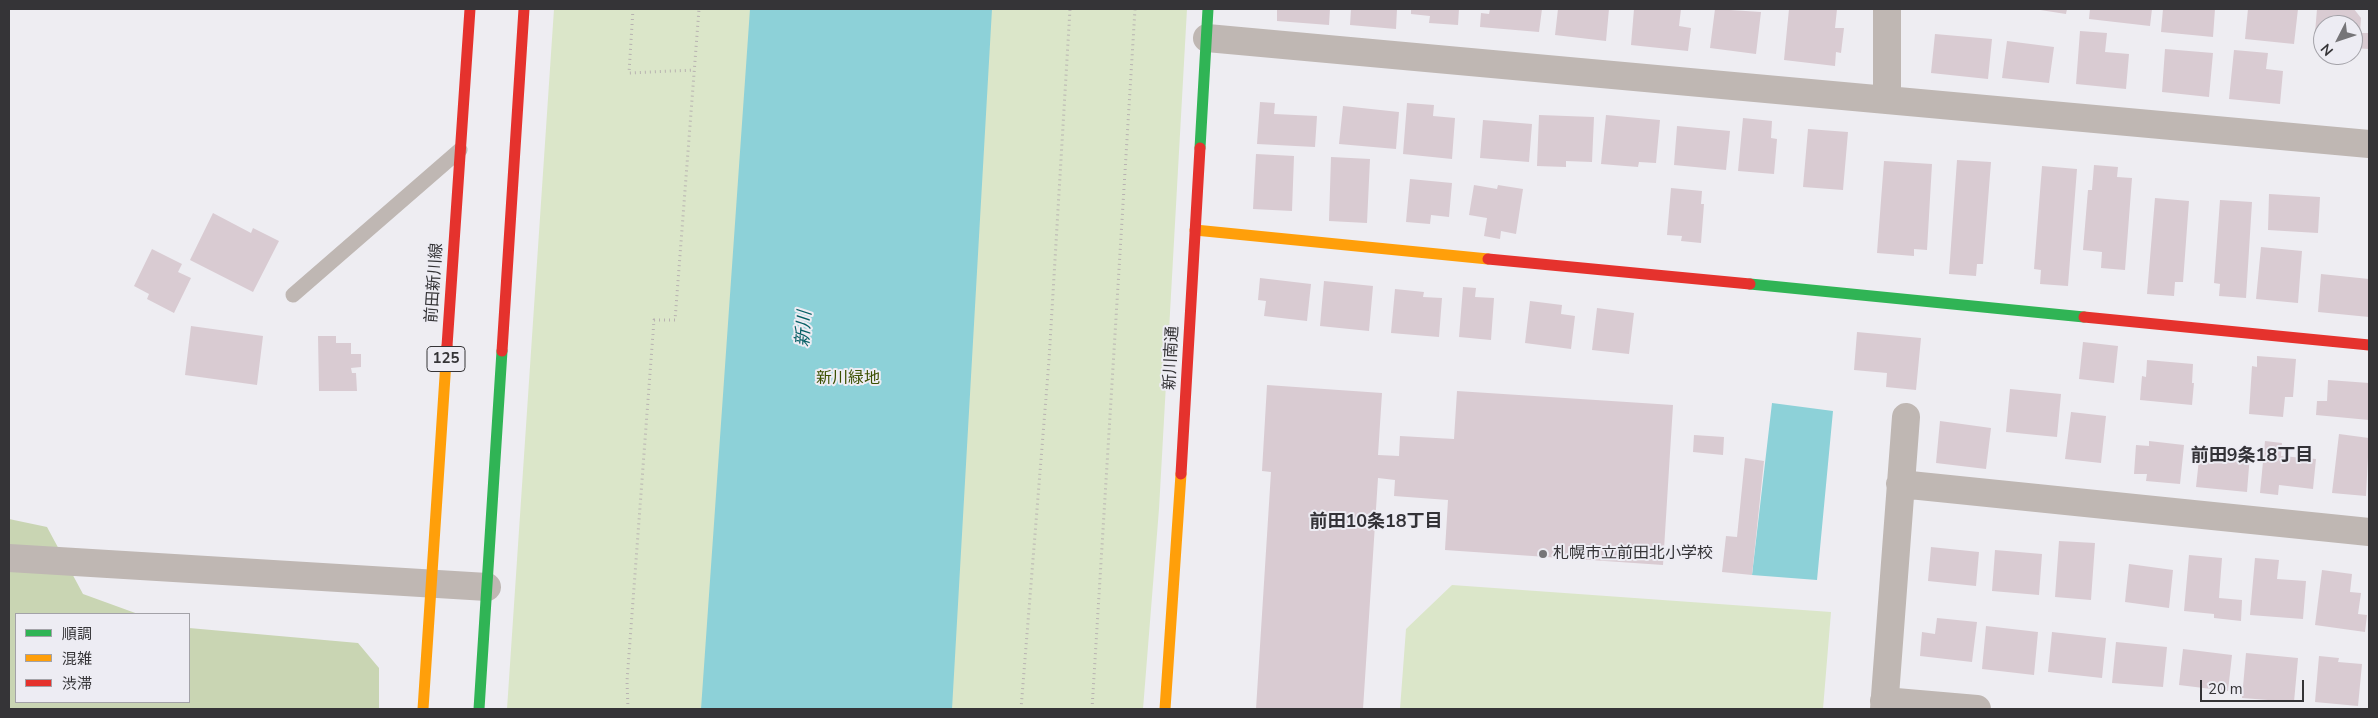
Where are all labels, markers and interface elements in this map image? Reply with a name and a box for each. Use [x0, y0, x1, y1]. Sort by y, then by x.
north arrow [2313, 15, 2363, 65]
text: N [2316, 39, 2338, 60]
street label: 前田新川線 [423, 242, 447, 324]
water label: 新川 [793, 310, 817, 348]
street label: 新川南通 [1161, 326, 1183, 390]
road number: 125 [427, 346, 465, 372]
park label: 新川緑地 [816, 369, 880, 389]
district label: 前田9条18丁目 [2191, 446, 2313, 468]
district label: 前田10条18丁目 [1309, 512, 1443, 534]
place label: 札幌市立前田北小学校 [1553, 544, 1713, 564]
marker: 札幌市立前田北小学校 [1537, 548, 1549, 560]
legend [15, 613, 190, 703]
text: 順調 [62, 624, 92, 644]
text: 混雑 [62, 649, 92, 669]
scale bar [2203, 670, 2307, 702]
text: 渋滞 [62, 674, 92, 694]
text: 20 m [2208, 679, 2243, 699]

